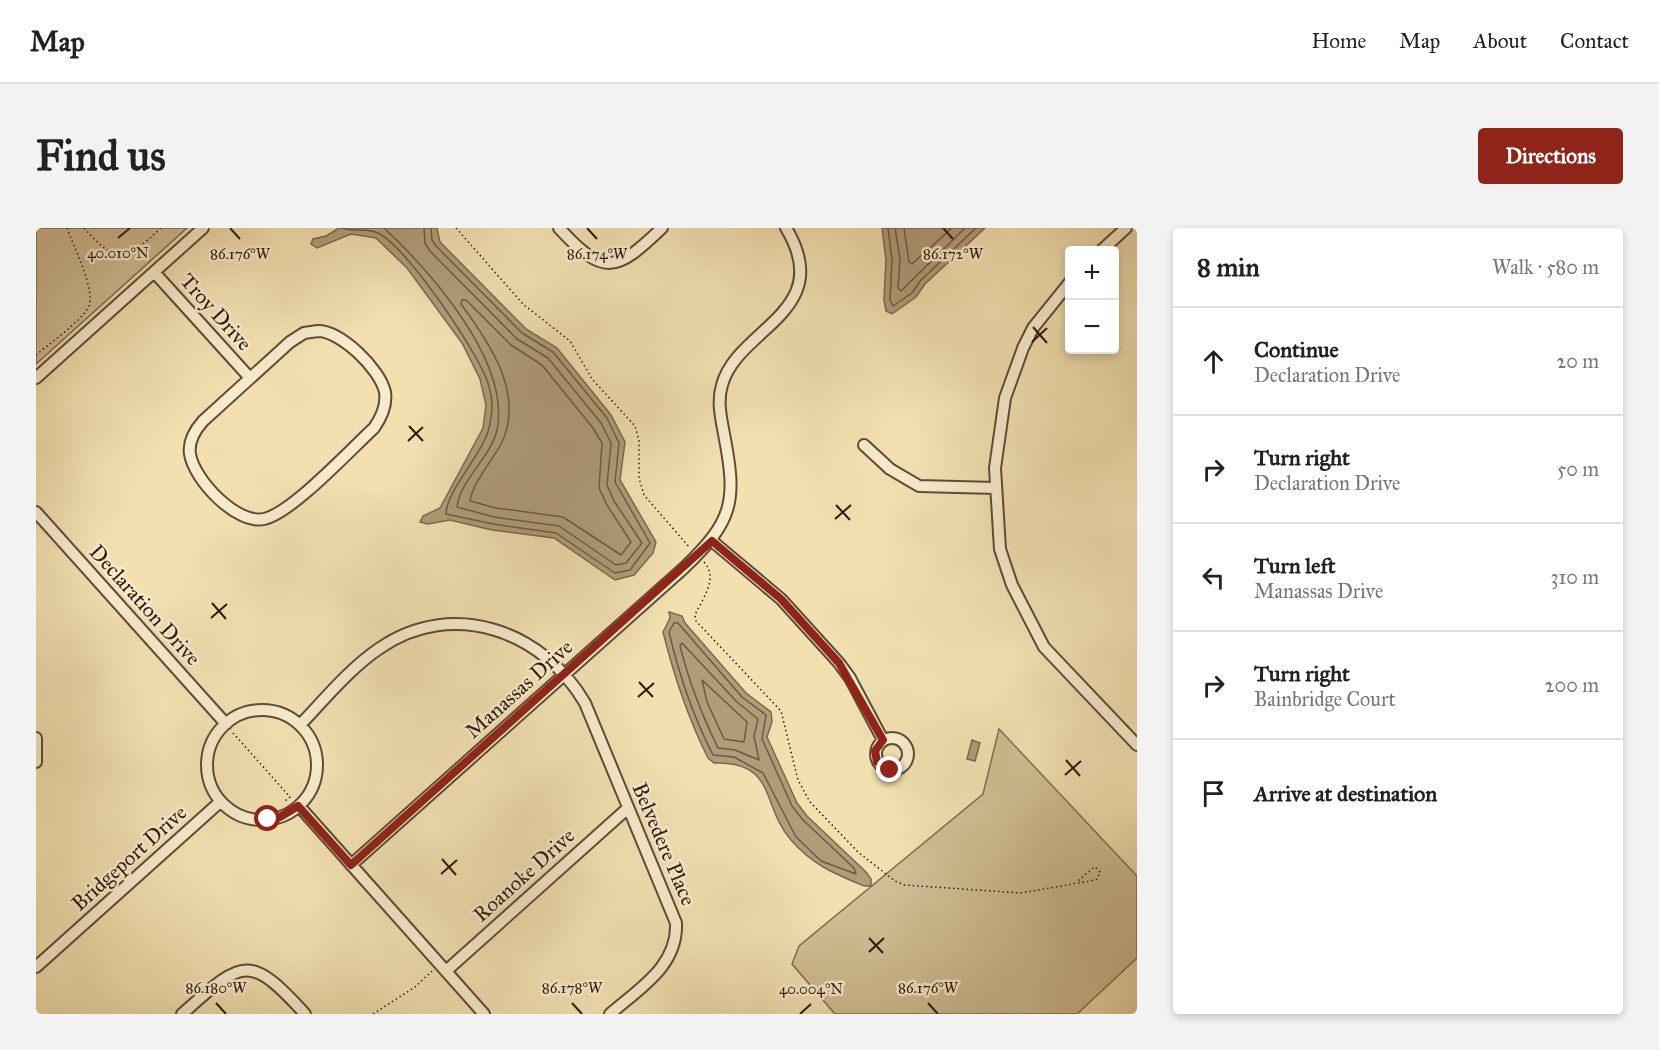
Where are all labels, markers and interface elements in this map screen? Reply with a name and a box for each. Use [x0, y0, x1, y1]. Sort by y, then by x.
text: Map [30, 24, 85, 59]
text: Home [1311, 28, 1366, 54]
text: Map [1399, 28, 1440, 54]
text: About [1473, 28, 1527, 54]
text: Contact [1560, 28, 1629, 54]
button: Directions [1478, 128, 1623, 184]
text: Find us [36, 130, 166, 182]
text: 40.010°N [87, 244, 149, 262]
text: 86.176°W [210, 245, 271, 263]
text: 86.174°W [567, 245, 628, 263]
text: 86.172°W [923, 245, 984, 263]
map controls [1065, 246, 1119, 354]
button: + [1065, 246, 1119, 300]
text: 8 min [1197, 251, 1260, 283]
text: Walk · 580 m [1492, 255, 1599, 279]
street label: Troy Drive [175, 268, 258, 356]
button: − [1065, 300, 1119, 354]
text: Continue [1254, 336, 1339, 363]
icon: ahead [1197, 345, 1230, 378]
text: 20 m [1556, 349, 1599, 373]
text: Declaration Drive [1254, 363, 1400, 387]
text: Turn right [1254, 444, 1350, 471]
icon: right [1197, 453, 1230, 486]
text: 50 m [1557, 457, 1599, 481]
text: Declaration Drive [1254, 471, 1400, 495]
street label: Declaration Drive [84, 539, 206, 671]
text: Turn left [1254, 552, 1336, 579]
icon: left [1197, 561, 1230, 594]
text: 310 m [1550, 565, 1599, 589]
text: Manassas Drive [1254, 579, 1383, 603]
street label: Manassas Drive [460, 634, 578, 744]
text: Turn right [1254, 660, 1350, 687]
icon: right [1197, 669, 1230, 702]
text: 200 m [1545, 673, 1599, 697]
text: Bainbridge Court [1254, 687, 1396, 711]
route end [876, 756, 902, 782]
icon: arrive [1197, 777, 1230, 810]
street label: Belvedere Place [626, 779, 702, 910]
text: Arrive at destination [1254, 780, 1437, 807]
street label: Bridgeport Drive [66, 799, 192, 917]
route start [254, 805, 280, 831]
street label: Roanoke Drive [468, 822, 580, 927]
text: 86.180°W [185, 979, 247, 997]
text: 86.178°W [542, 979, 603, 997]
text: 86.176°W [898, 979, 959, 997]
text: 40.004°N [779, 980, 843, 998]

